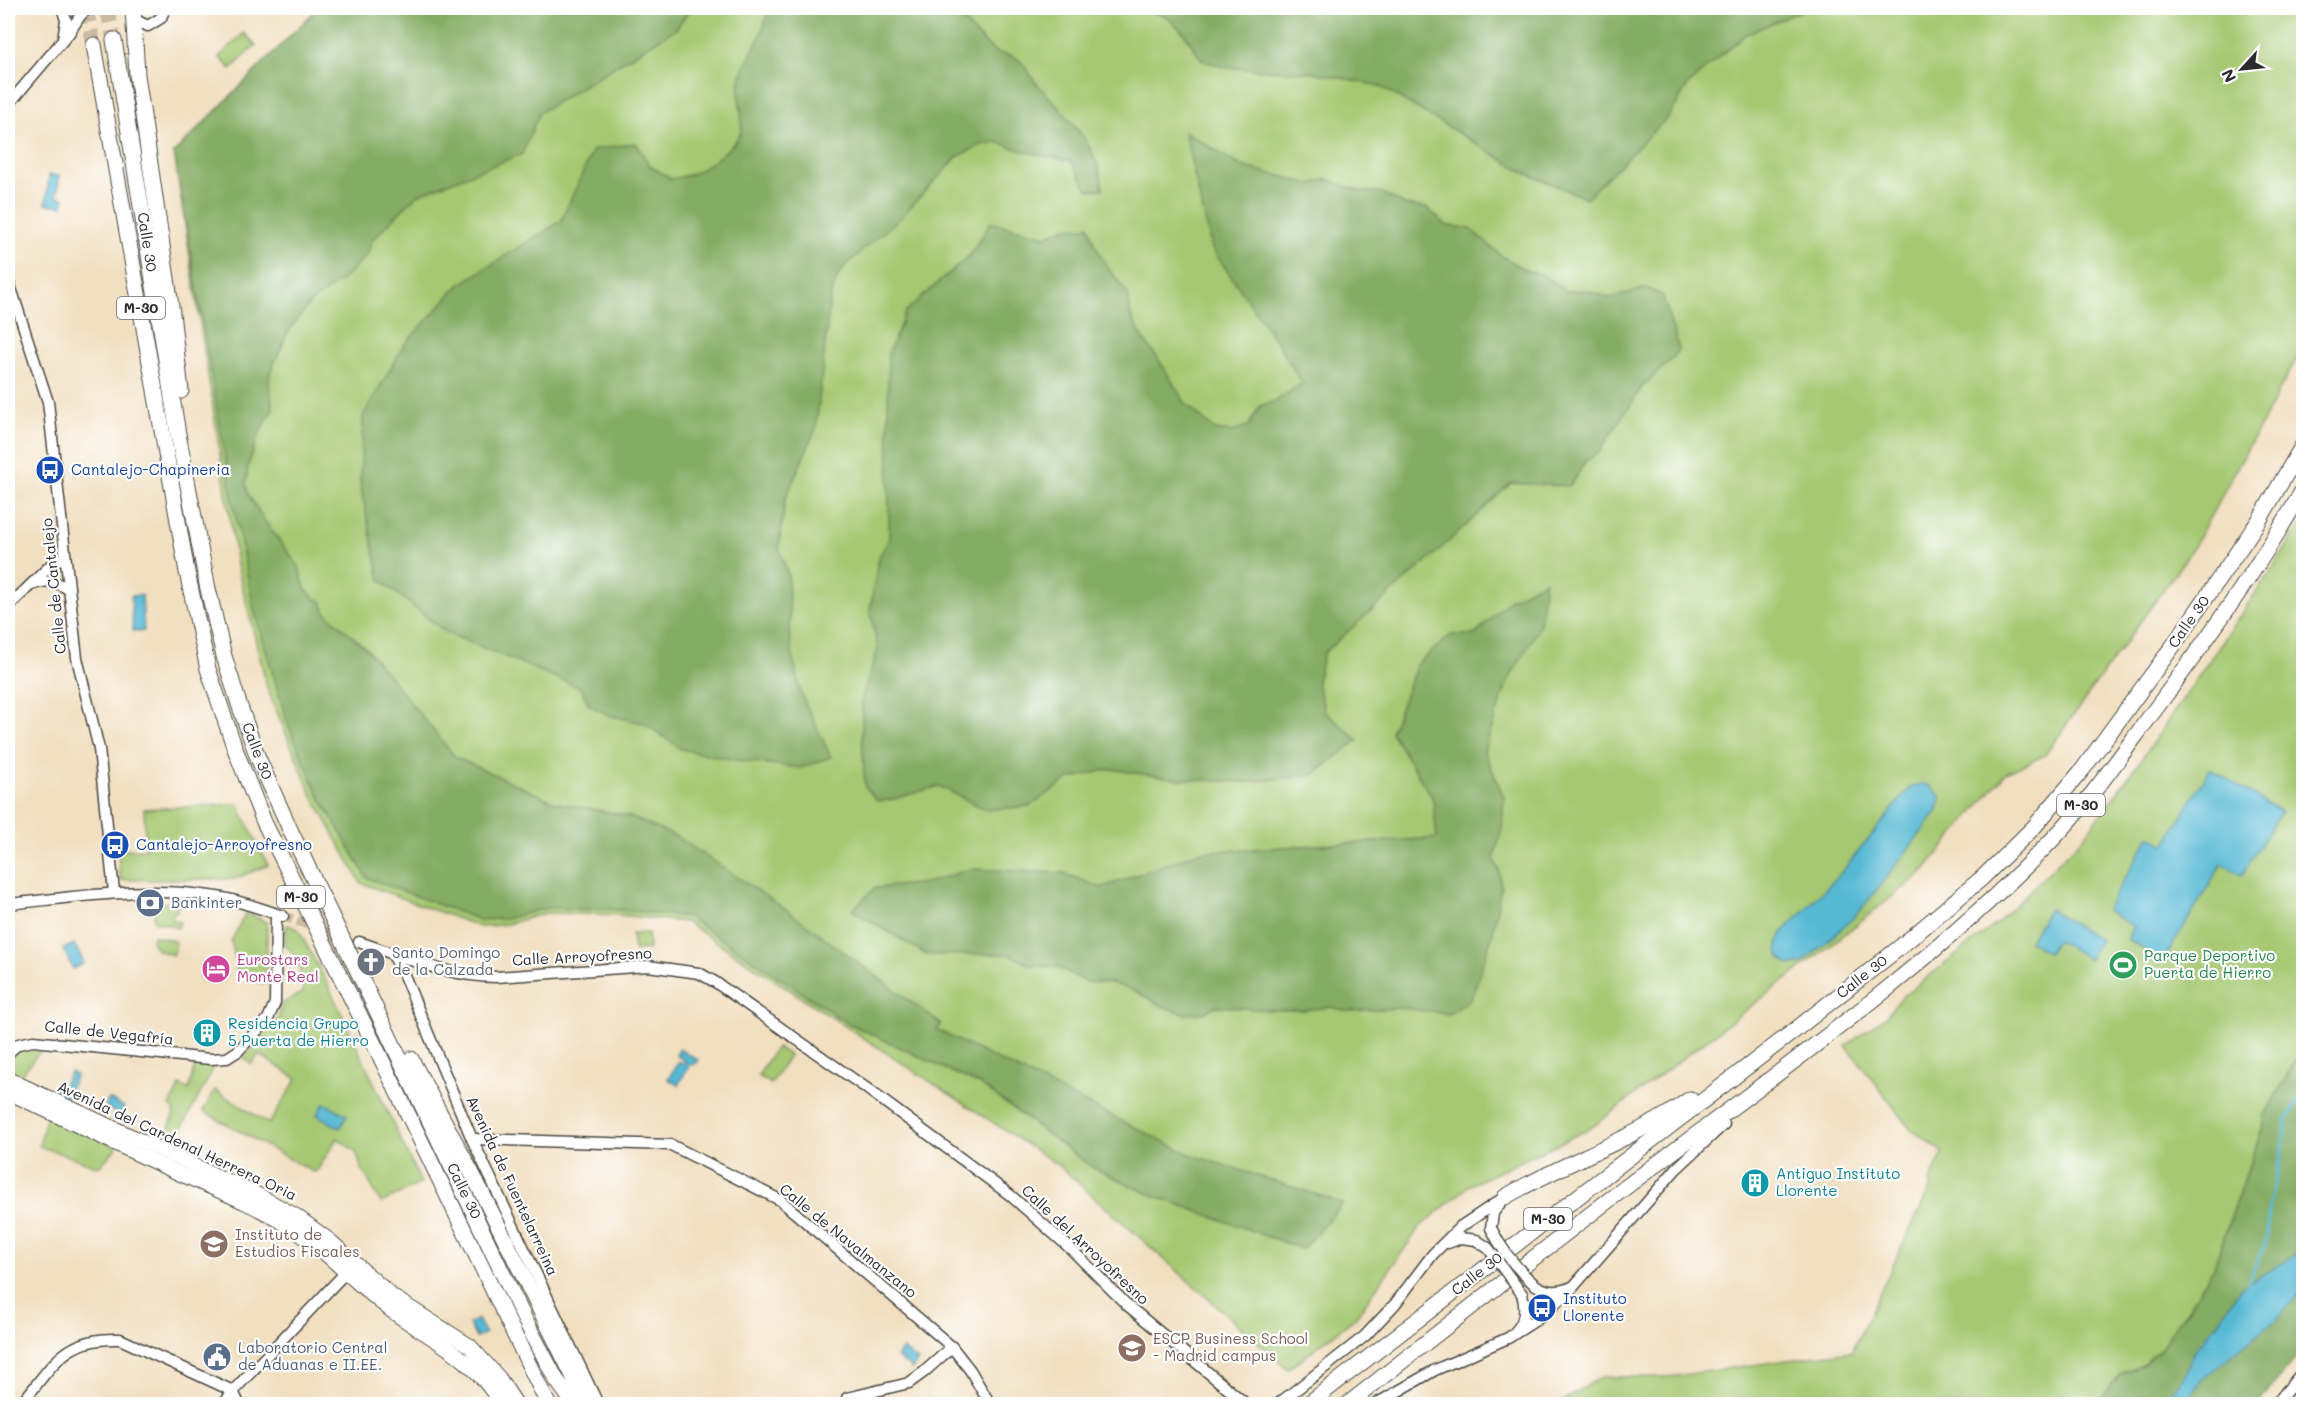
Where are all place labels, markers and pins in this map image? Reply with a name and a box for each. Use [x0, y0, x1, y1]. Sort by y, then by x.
bus stop icon: Cantalejo-Chapineria [34, 454, 66, 486]
place label: Cantalejo-Chapineria [71, 459, 230, 479]
bus stop icon: Cantalejo-Arroyofresno [99, 829, 131, 861]
place label: Cantalejo-Arroyofresno [136, 834, 312, 854]
bank icon: Bankinter [134, 887, 166, 919]
place label: Bankinter [171, 892, 242, 912]
place label: Santo Domingo de la Calzada [392, 942, 500, 979]
place label: Parque Deportivo Puerta de Hierro [2144, 945, 2275, 982]
church icon: Santo Domingo de la Calzada [355, 946, 387, 978]
place label: Eurostars Monte Real [237, 949, 319, 986]
sports icon: Parque Deportivo Puerta de Hierro [2107, 949, 2139, 981]
hotel icon: Eurostars Monte Real [200, 953, 232, 985]
place label: Residencia Grupo 5 Puerta de Hierro [228, 1013, 369, 1050]
building icon: Residencia Grupo 5 Puerta de Hierro [191, 1017, 223, 1049]
place label: Antiguo Instituto Llorente [1776, 1163, 1900, 1200]
building icon: Antiguo Instituto Llorente [1739, 1167, 1771, 1199]
place label: Instituto de Estudios Fiscales [235, 1224, 360, 1261]
school or university icon: Instituto de Estudios Fiscales [198, 1228, 230, 1260]
place label: Instituto Llorente [1563, 1288, 1627, 1325]
bus stop icon: Instituto Llorente [1526, 1292, 1558, 1324]
place label: ESCP Business School - Madrid campus [1153, 1328, 1308, 1365]
school or university icon: ESCP Business School - Madrid campus [1116, 1332, 1148, 1364]
place label: Laboratorio Central de Aduanas e II.EE. [238, 1337, 387, 1374]
public building icon: Laboratorio Central de Aduanas e II.EE. [201, 1341, 233, 1373]

